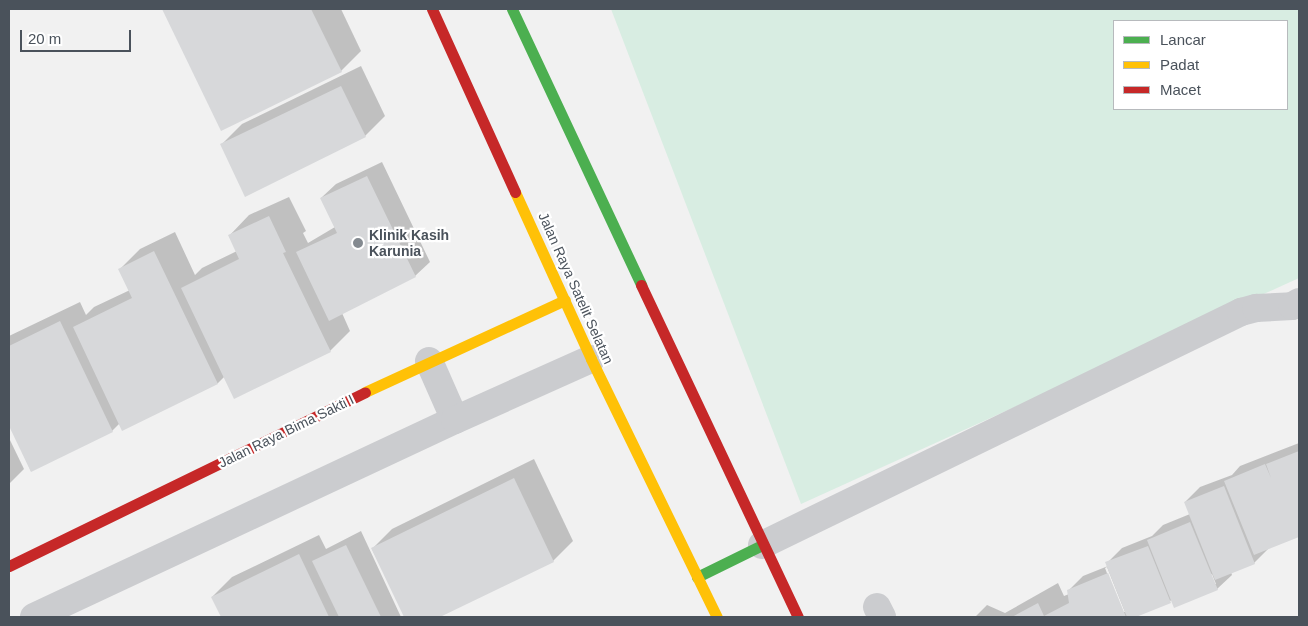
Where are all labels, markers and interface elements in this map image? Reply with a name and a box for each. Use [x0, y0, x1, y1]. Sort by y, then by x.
scale bar [22, 20, 134, 52]
legend [1113, 20, 1288, 110]
text: 20 m [28, 30, 61, 47]
text: Lancar [1160, 31, 1206, 48]
text: Padat [1160, 56, 1199, 73]
text: Macet [1160, 81, 1201, 98]
street label: Jalan Raya Satelit Selatan [535, 210, 617, 366]
place label: Klinik Kasih Karunia [369, 227, 449, 260]
marker: Klinik Kasih Karunia [351, 236, 365, 250]
street label: Jalan Raya Bima Sakti I [216, 391, 356, 471]

